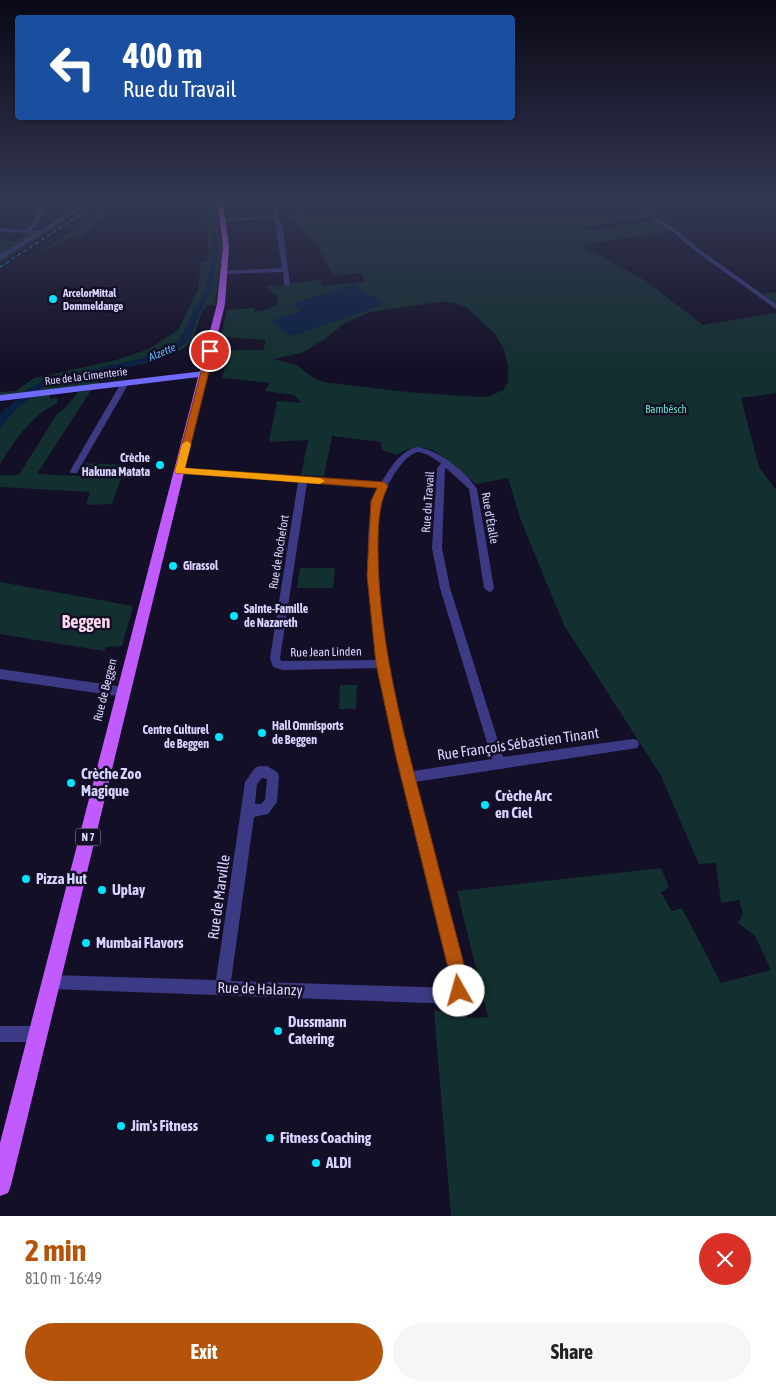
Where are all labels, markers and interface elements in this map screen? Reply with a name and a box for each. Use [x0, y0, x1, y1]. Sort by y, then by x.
icon: left [40, 35, 105, 100]
text: 400 m [123, 35, 202, 75]
text: Rue du Travail [123, 76, 236, 102]
place label: ArcelorMittal Dommeldange [62, 287, 123, 312]
marker: ArcelorMittal Dommeldange [47, 293, 59, 305]
pin [189, 330, 231, 372]
icon: arrive [196, 337, 224, 365]
water label: Alzette [146, 341, 177, 363]
street label: Rue de la Cimenterie [44, 365, 128, 387]
park label: Bambësch [645, 403, 687, 415]
place label: Crèche Hakuna Matata [82, 451, 151, 479]
marker: Crèche Hakuna Matata [154, 459, 166, 471]
street label: Rue du Travail [419, 470, 437, 533]
street label: Rue d'Étalle [479, 491, 501, 545]
street label: Rue de Rochefort [266, 513, 292, 590]
place label: Girassol [183, 559, 219, 573]
marker: Girassol [167, 560, 179, 572]
place label: Sainte-Famille de Nazareth [244, 602, 309, 630]
marker: Sainte-Famille de Nazareth [228, 610, 240, 622]
district label: Beggen [62, 611, 110, 632]
street label: Rue Jean Linden [290, 644, 362, 660]
street label: Rue de Beggen [90, 657, 120, 723]
place label: Hall Omnisports de Beggen [272, 719, 344, 747]
place label: Centre Culturel de Beggen [142, 723, 210, 751]
street label: Rue François Sébastien Tinant [436, 724, 600, 763]
marker: Hall Omnisports de Beggen [256, 727, 268, 739]
marker: Centre Culturel de Beggen [213, 731, 225, 743]
place label: Crèche Zoo Magique [81, 765, 141, 799]
marker: Crèche Zoo Magique [65, 777, 77, 789]
place label: Crèche Arc en Ciel [495, 787, 552, 821]
marker: Crèche Arc en Ciel [479, 799, 491, 811]
road number: N 7 [76, 829, 100, 846]
street label: Rue de Marville [204, 853, 233, 940]
place label: Pizza Hut [36, 870, 87, 887]
marker: Pizza Hut [20, 873, 32, 885]
place label: Uplay [112, 881, 146, 898]
marker: Uplay [96, 884, 108, 896]
place label: Mumbai Flavors [96, 934, 184, 951]
marker: Mumbai Flavors [80, 937, 92, 949]
position arrow [432, 964, 484, 1016]
street label: Rue de Halanzy [217, 979, 303, 998]
place label: Dussmann Catering [288, 1013, 347, 1047]
marker: Dussmann Catering [272, 1025, 284, 1037]
place label: Jim's Fitness [130, 1117, 199, 1134]
marker: Jim's Fitness [115, 1120, 127, 1132]
place label: Fitness Coaching [280, 1129, 372, 1146]
marker: Fitness Coaching [264, 1132, 276, 1144]
place label: ALDI [325, 1154, 352, 1171]
marker: ALDI [310, 1157, 322, 1169]
text: 2 min [25, 1233, 86, 1267]
button: close [699, 1233, 751, 1285]
text: 810 m · 16:49 [25, 1269, 102, 1287]
button: Exit [25, 1323, 383, 1381]
button: Share [393, 1323, 751, 1381]

